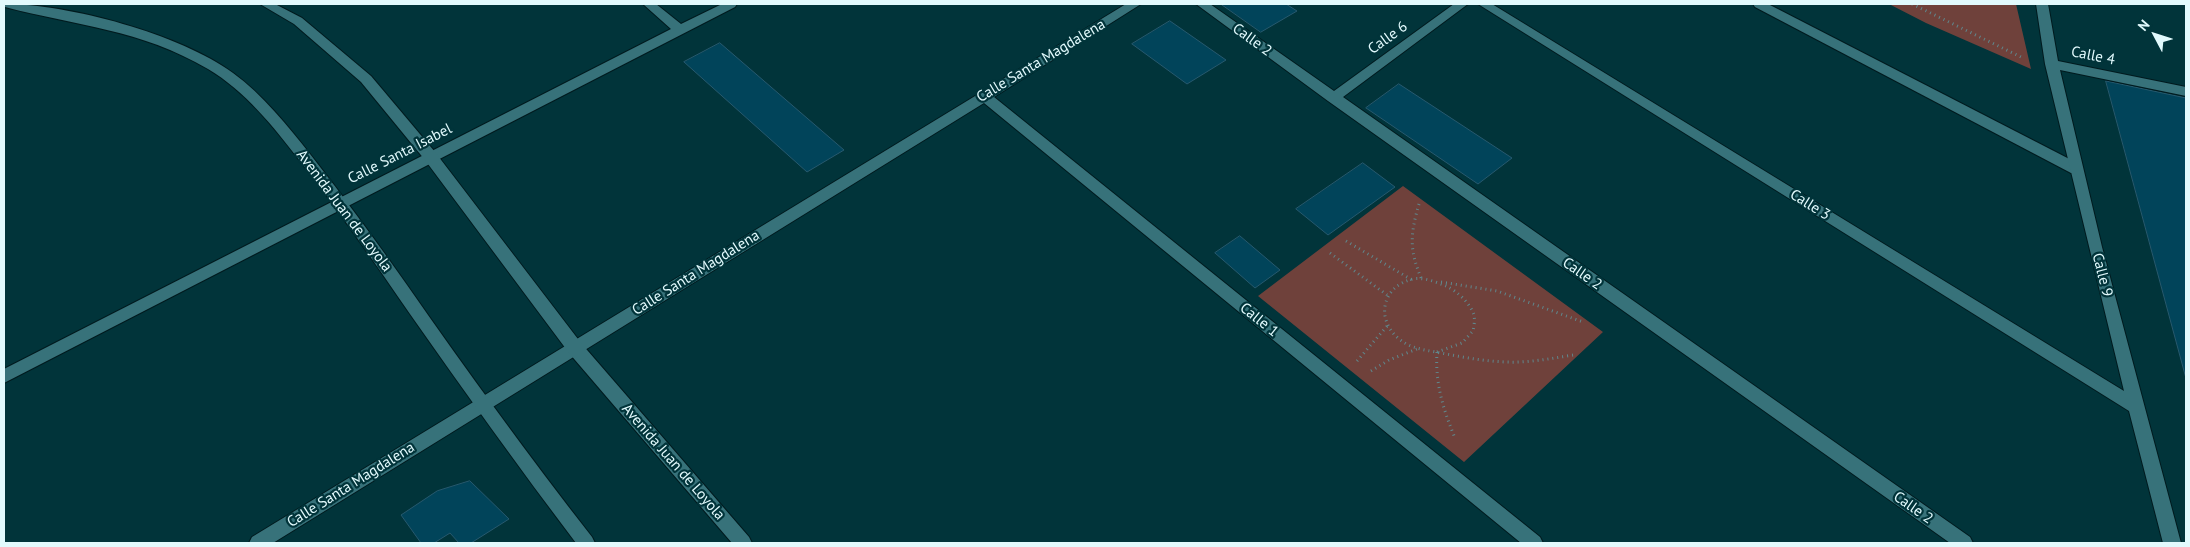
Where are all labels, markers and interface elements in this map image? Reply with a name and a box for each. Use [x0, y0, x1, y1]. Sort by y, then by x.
north arrow [2130, 10, 2180, 60]
street label: Calle Santa Magdalena [973, 15, 1109, 107]
text: N [2134, 16, 2153, 35]
street label: Calle 6 [1365, 18, 1411, 58]
street label: Calle 2 [1229, 20, 1275, 60]
street label: Calle 4 [2070, 43, 2116, 69]
street label: Calle Santa Isabel [345, 120, 455, 188]
street label: Avenida Juan de Loyola [292, 147, 396, 275]
street label: Calle 3 [1786, 186, 1834, 224]
street label: Calle Santa Magdalena [629, 226, 763, 320]
street label: Calle 9 [2088, 251, 2116, 299]
street label: Calle 2 [1559, 254, 1605, 294]
street label: Calle 1 [1236, 299, 1282, 341]
street label: Avenida Juan de Loyola [618, 400, 728, 524]
street label: Calle Santa Magdalena [284, 438, 418, 532]
street label: Calle 2 [1890, 488, 1936, 528]

